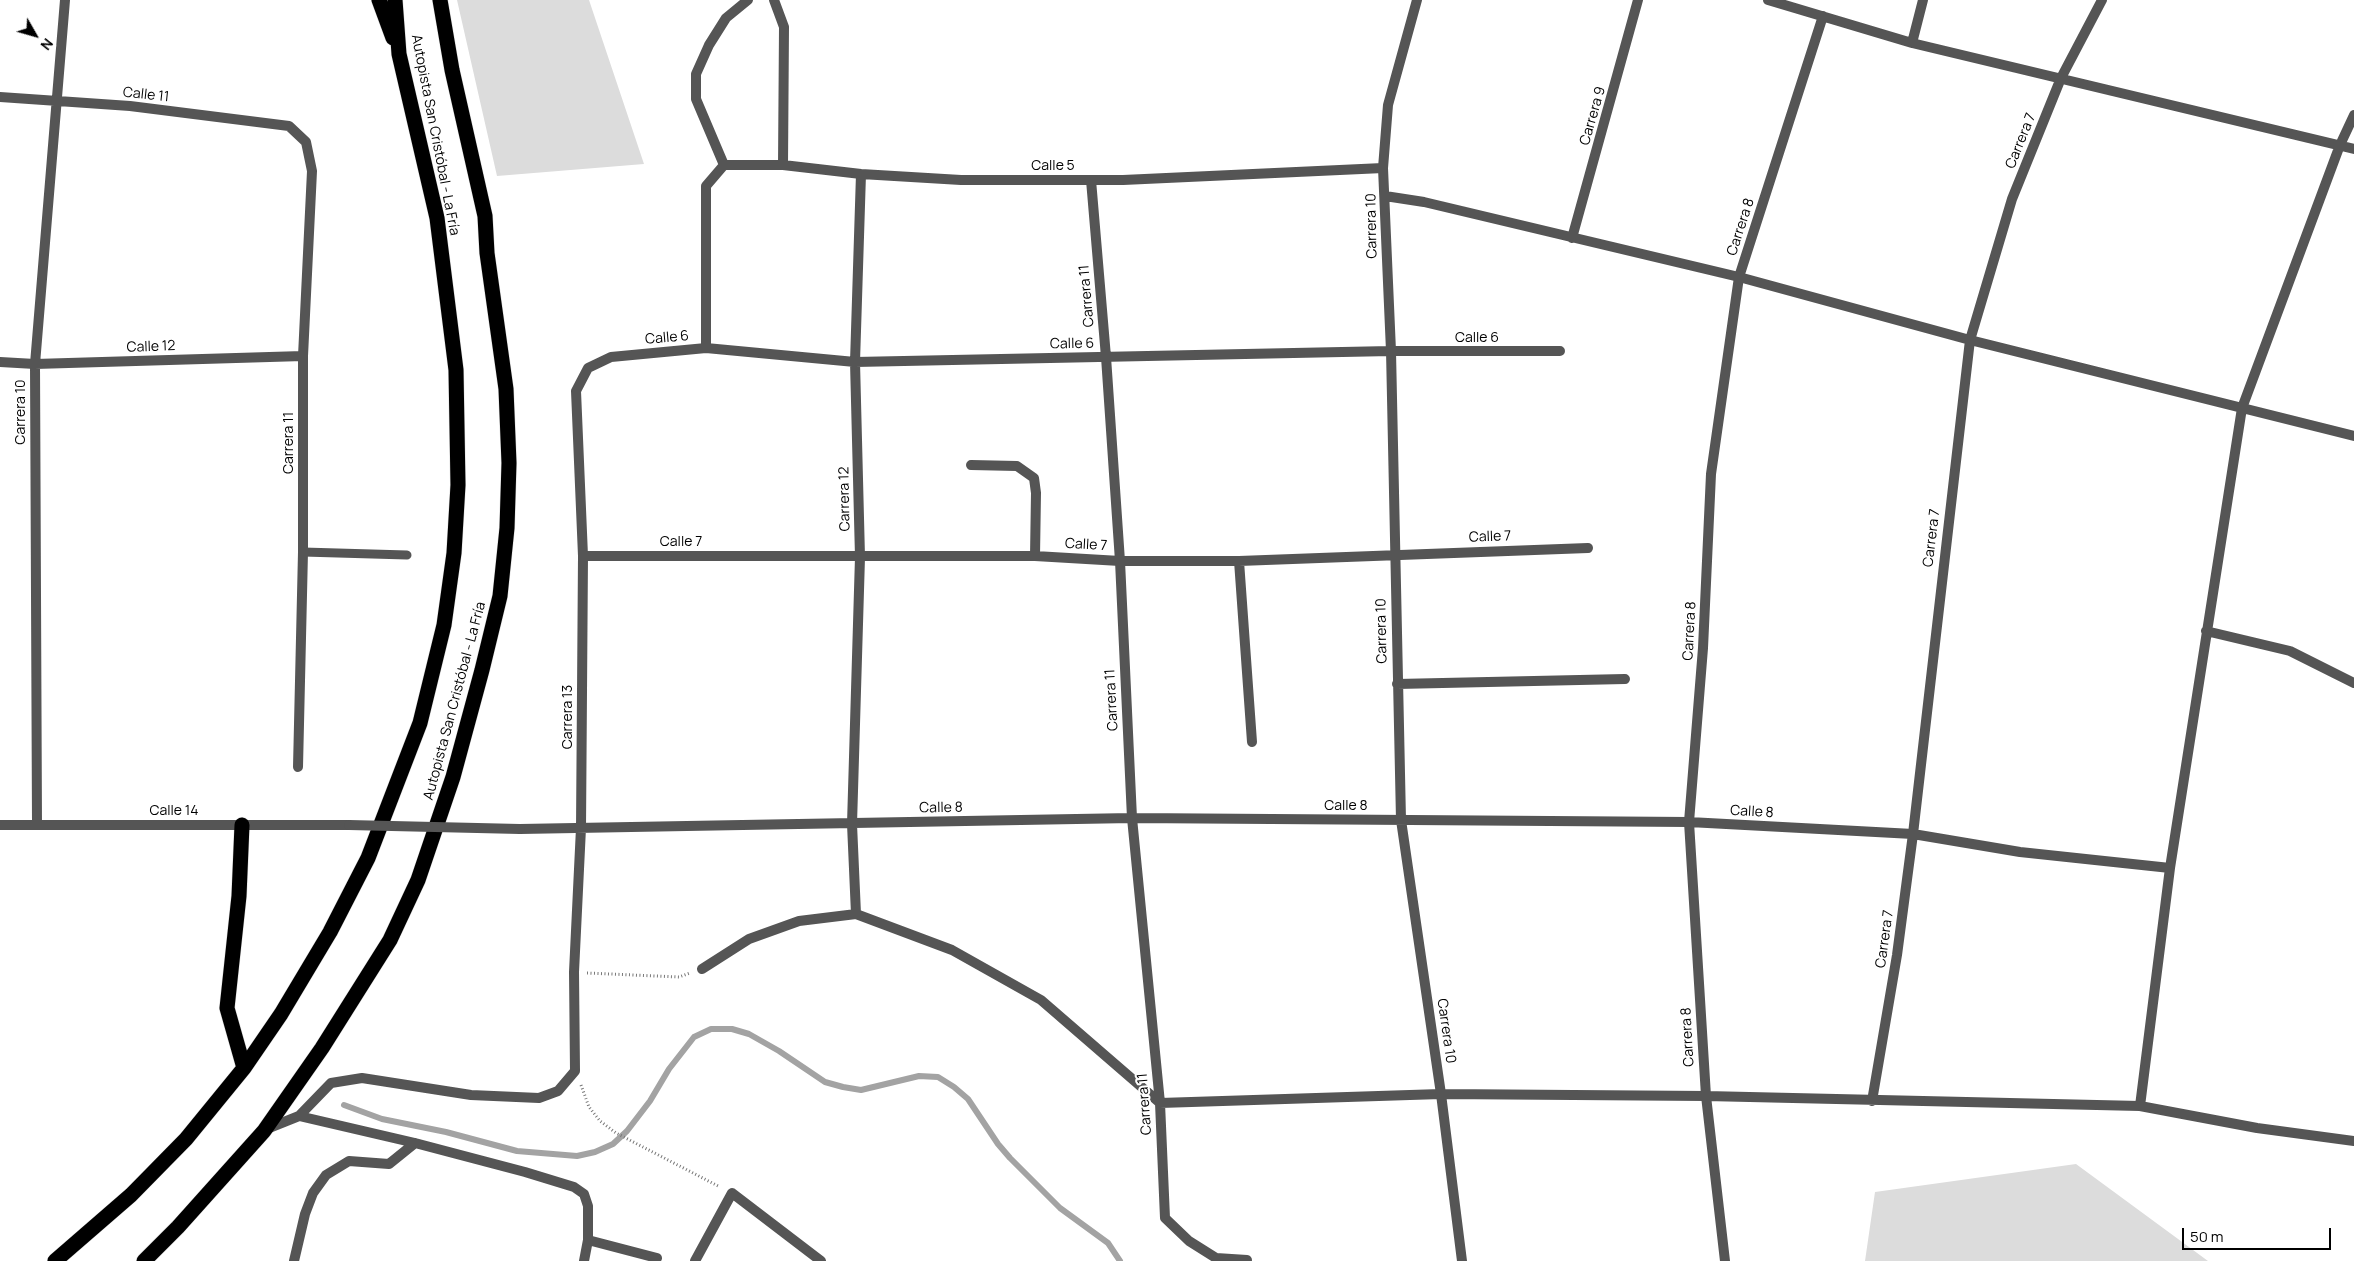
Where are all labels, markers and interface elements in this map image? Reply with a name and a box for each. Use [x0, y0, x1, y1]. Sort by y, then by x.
north arrow [10, 10, 60, 60]
street label: Autopista San Cristóbal - La Fría [407, 33, 463, 237]
text: N [37, 35, 58, 54]
street label: Calle 11 [122, 84, 170, 106]
street label: Carrera 9 [1577, 85, 1609, 147]
street label: Carrera 7 [2002, 111, 2040, 171]
street label: Calle 5 [1031, 158, 1075, 174]
street label: Carrera 10 [1363, 193, 1381, 259]
street label: Carrera 8 [1724, 196, 1758, 258]
street label: Carrera 11 [1076, 264, 1098, 328]
street label: Calle 6 [644, 328, 690, 348]
street label: Calle 6 [1455, 330, 1499, 346]
street label: Calle 6 [1050, 335, 1094, 353]
street label: Calle 12 [126, 338, 176, 356]
street label: Carrera 10 [13, 379, 29, 445]
street label: Carrera 11 [281, 412, 297, 474]
street label: Carrera 12 [836, 467, 854, 531]
street label: Carrera 7 [1920, 508, 1944, 568]
street label: Calle 7 [1469, 528, 1511, 546]
street label: Calle 7 [660, 534, 702, 550]
street label: Calle 7 [1064, 536, 1108, 554]
street label: Carrera 10 [1373, 598, 1391, 664]
street label: Autopista San Cristóbal - La Fría [420, 600, 490, 802]
street label: Carrera 8 [1680, 601, 1700, 661]
street label: Carrera 11 [1102, 669, 1122, 731]
street label: Carrera 13 [560, 685, 576, 749]
street label: Calle 8 [1324, 798, 1368, 814]
street label: Calle 8 [919, 799, 963, 817]
street label: Calle 8 [1730, 802, 1774, 822]
street label: Calle 14 [149, 803, 199, 819]
street label: Carrera 7 [1873, 909, 1897, 969]
street label: Carrera 10 [1433, 998, 1459, 1064]
street label: Carrera 8 [1678, 1007, 1698, 1067]
street label: Carrera 11 [1134, 1072, 1156, 1136]
scale bar [2184, 1218, 2333, 1250]
text: 50 m [2190, 1226, 2224, 1247]

